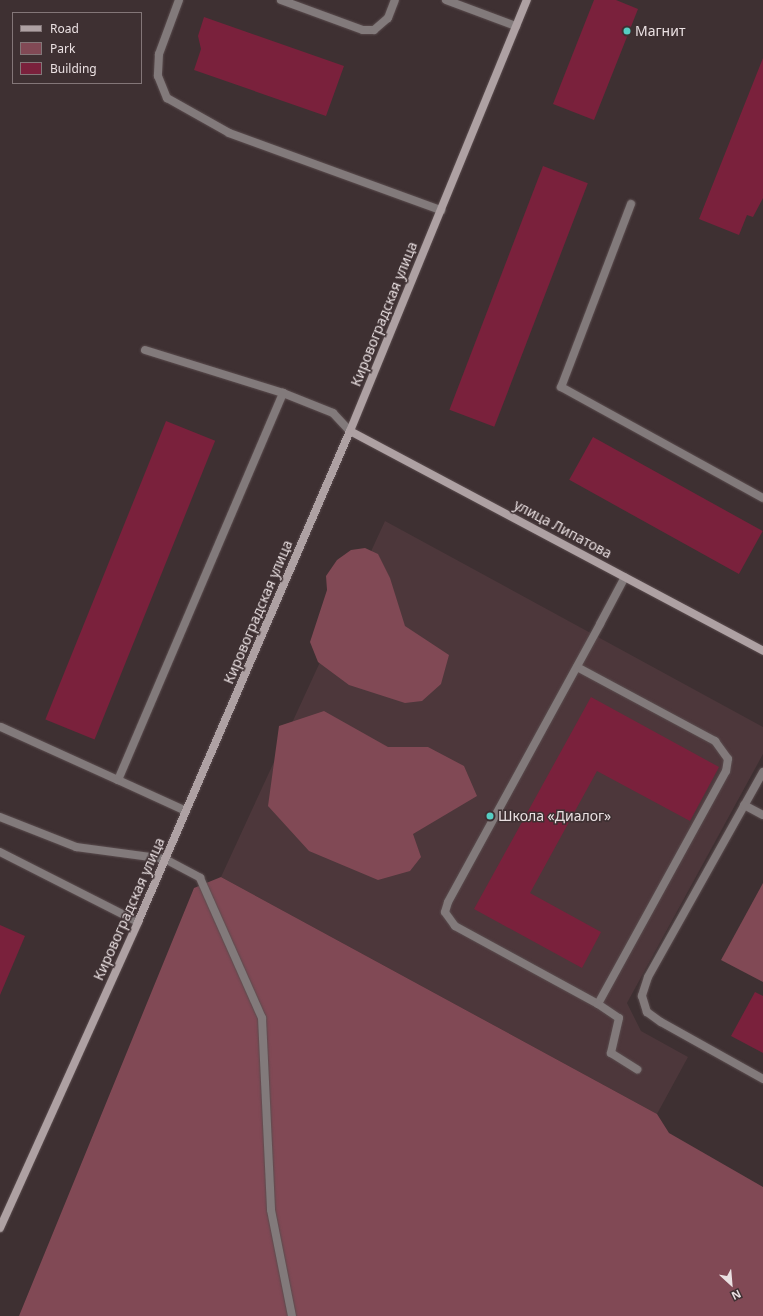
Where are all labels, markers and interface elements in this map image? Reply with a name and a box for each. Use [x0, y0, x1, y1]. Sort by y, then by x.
legend [12, 12, 142, 84]
text: Road [50, 20, 79, 37]
place label: Магнит [635, 23, 685, 39]
marker: Магнит [622, 26, 632, 36]
text: Park [50, 40, 75, 57]
text: Building [50, 60, 97, 77]
street label: Кировоградская улица [347, 239, 421, 389]
street label: улица Липатова [511, 496, 615, 562]
street label: Кировоградская улица [220, 538, 296, 686]
place label: Школа «Диалог» [498, 808, 611, 824]
marker: Школа «Диалог» [485, 811, 495, 821]
street label: Кировоградская улица [90, 835, 168, 983]
north arrow [711, 1264, 751, 1304]
text: N [729, 1287, 744, 1304]

